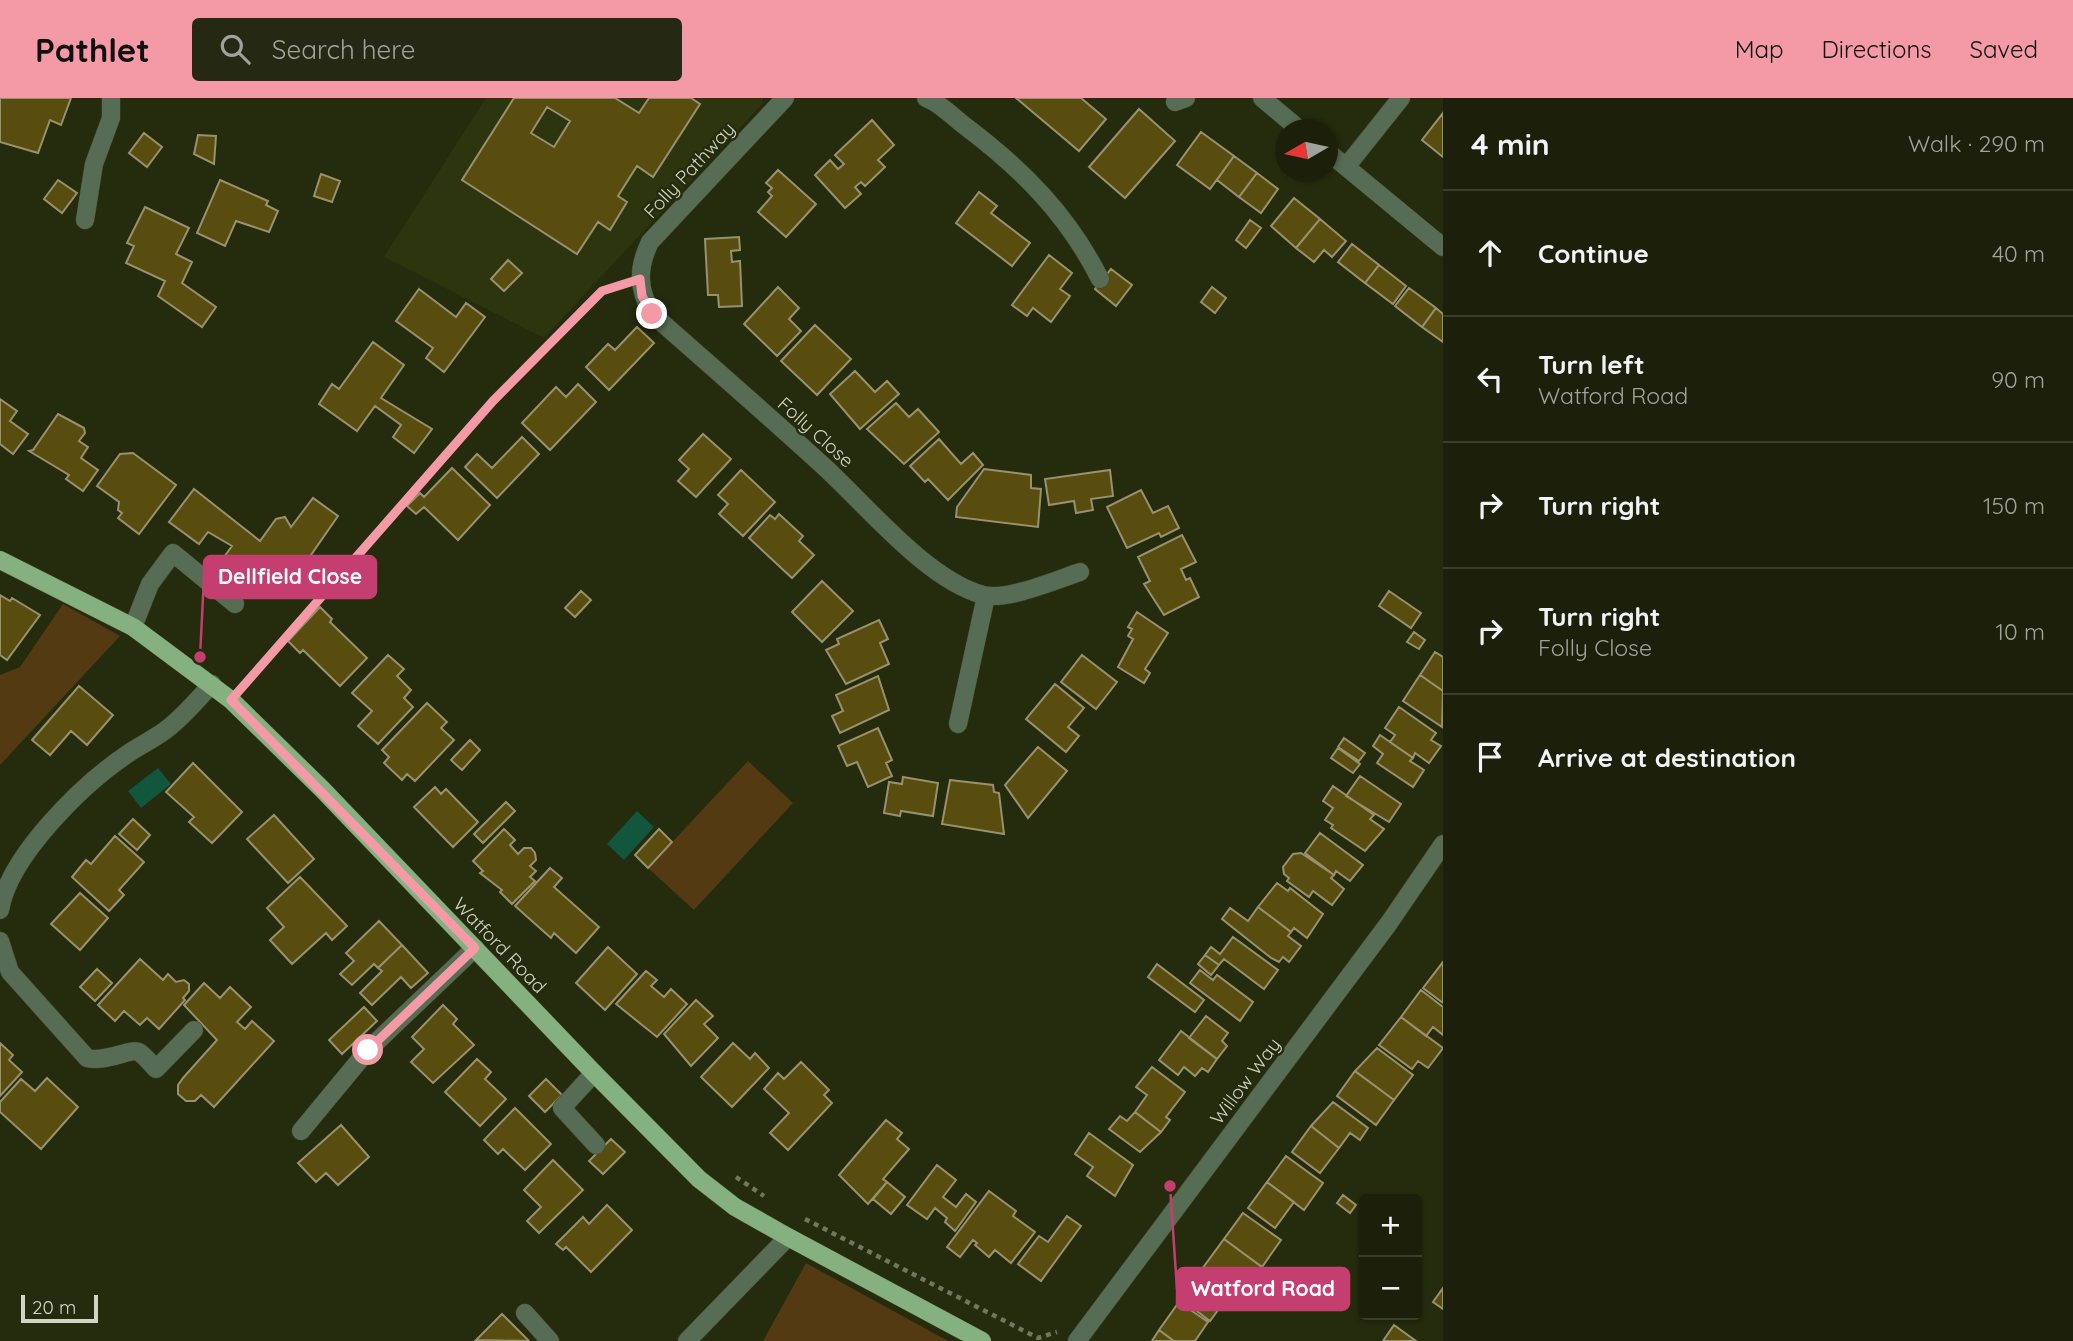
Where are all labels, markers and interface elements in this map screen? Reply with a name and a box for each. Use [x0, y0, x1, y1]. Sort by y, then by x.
search box [192, 18, 682, 81]
text: Pathlet [35, 29, 150, 70]
icon: search [216, 30, 254, 68]
text: Search here [272, 33, 415, 66]
text: Map [1735, 34, 1784, 64]
text: Directions [1822, 34, 1932, 64]
text: Saved [1970, 34, 2038, 64]
street label: Folly Pathway [638, 117, 740, 223]
north arrow [1275, 119, 1338, 182]
text: 4 min [1471, 125, 1550, 163]
text: Walk · 290 m [1908, 129, 2045, 158]
icon: ahead [1471, 234, 1509, 272]
text: Continue [1538, 237, 1649, 270]
text: 40 m [1992, 239, 2045, 268]
route end [636, 298, 667, 329]
text: Turn left [1538, 348, 1645, 381]
icon: left [1471, 360, 1509, 398]
text: 90 m [1991, 365, 2045, 394]
text: Watford Road [1538, 381, 1688, 410]
street label: Folly Close [773, 392, 859, 472]
icon: right [1471, 486, 1509, 524]
text: Turn right [1538, 489, 1660, 522]
text: 150 m [1983, 491, 2045, 520]
callout: Dellfield Close [204, 556, 376, 598]
text: Dellfield Close [218, 563, 362, 589]
text: Turn right [1538, 600, 1660, 633]
icon: right [1471, 612, 1509, 650]
text: 10 m [1996, 617, 2045, 646]
text: Folly Close [1538, 633, 1652, 662]
icon: arrive [1471, 738, 1509, 776]
text: Arrive at destination [1538, 741, 1796, 774]
street label: Watford Road [448, 892, 552, 998]
street label: Willow Way [1205, 1033, 1285, 1129]
route start [352, 1034, 383, 1065]
map controls [1359, 1194, 1422, 1320]
button: + [1359, 1194, 1422, 1257]
button: − [1359, 1257, 1422, 1320]
callout: Watford Road [1177, 1268, 1349, 1310]
text: Watford Road [1191, 1275, 1335, 1301]
scale bar [21, 1292, 98, 1324]
text: 20 m [32, 1295, 76, 1319]

